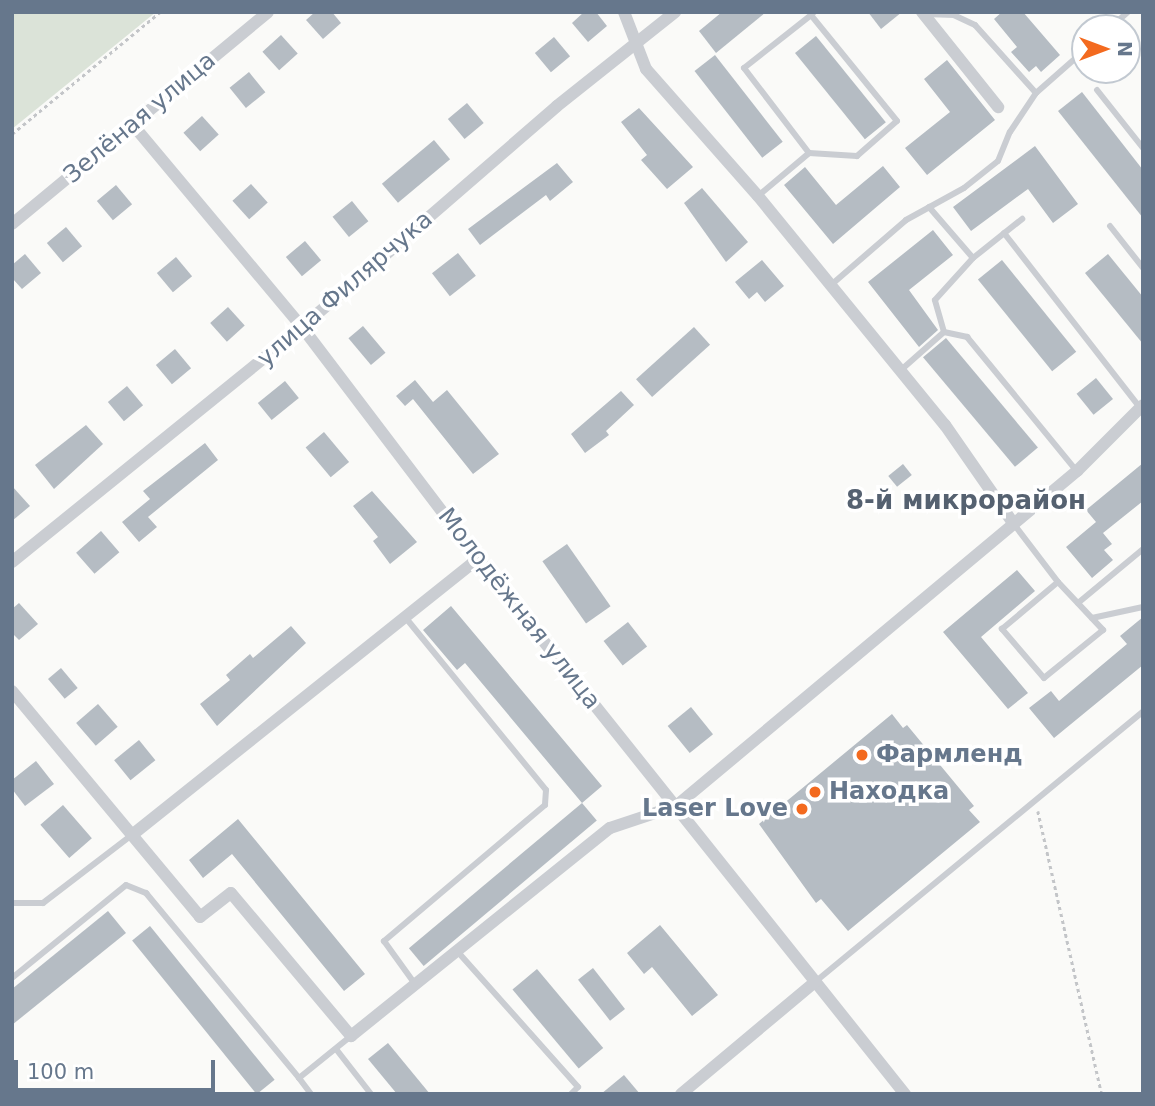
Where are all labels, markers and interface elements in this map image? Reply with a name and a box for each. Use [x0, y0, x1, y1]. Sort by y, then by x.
north arrow [1071, 14, 1141, 84]
text: N [1114, 41, 1136, 57]
street label: Зелёная улица [58, 46, 222, 190]
street label: улица Филярчука [252, 205, 438, 373]
district label: 8-й микрорайон [846, 485, 1086, 517]
street label: Молодёжная улица [432, 503, 606, 715]
place label: Фармленд [876, 741, 1023, 769]
marker: Фармленд [854, 747, 870, 763]
place label: Находка [829, 778, 949, 806]
marker: Находка [807, 784, 823, 800]
place label: Laser Love [642, 795, 788, 823]
marker: Laser Love [794, 801, 810, 817]
scale bar [18, 1046, 219, 1090]
text: 100 m [27, 1060, 94, 1084]

